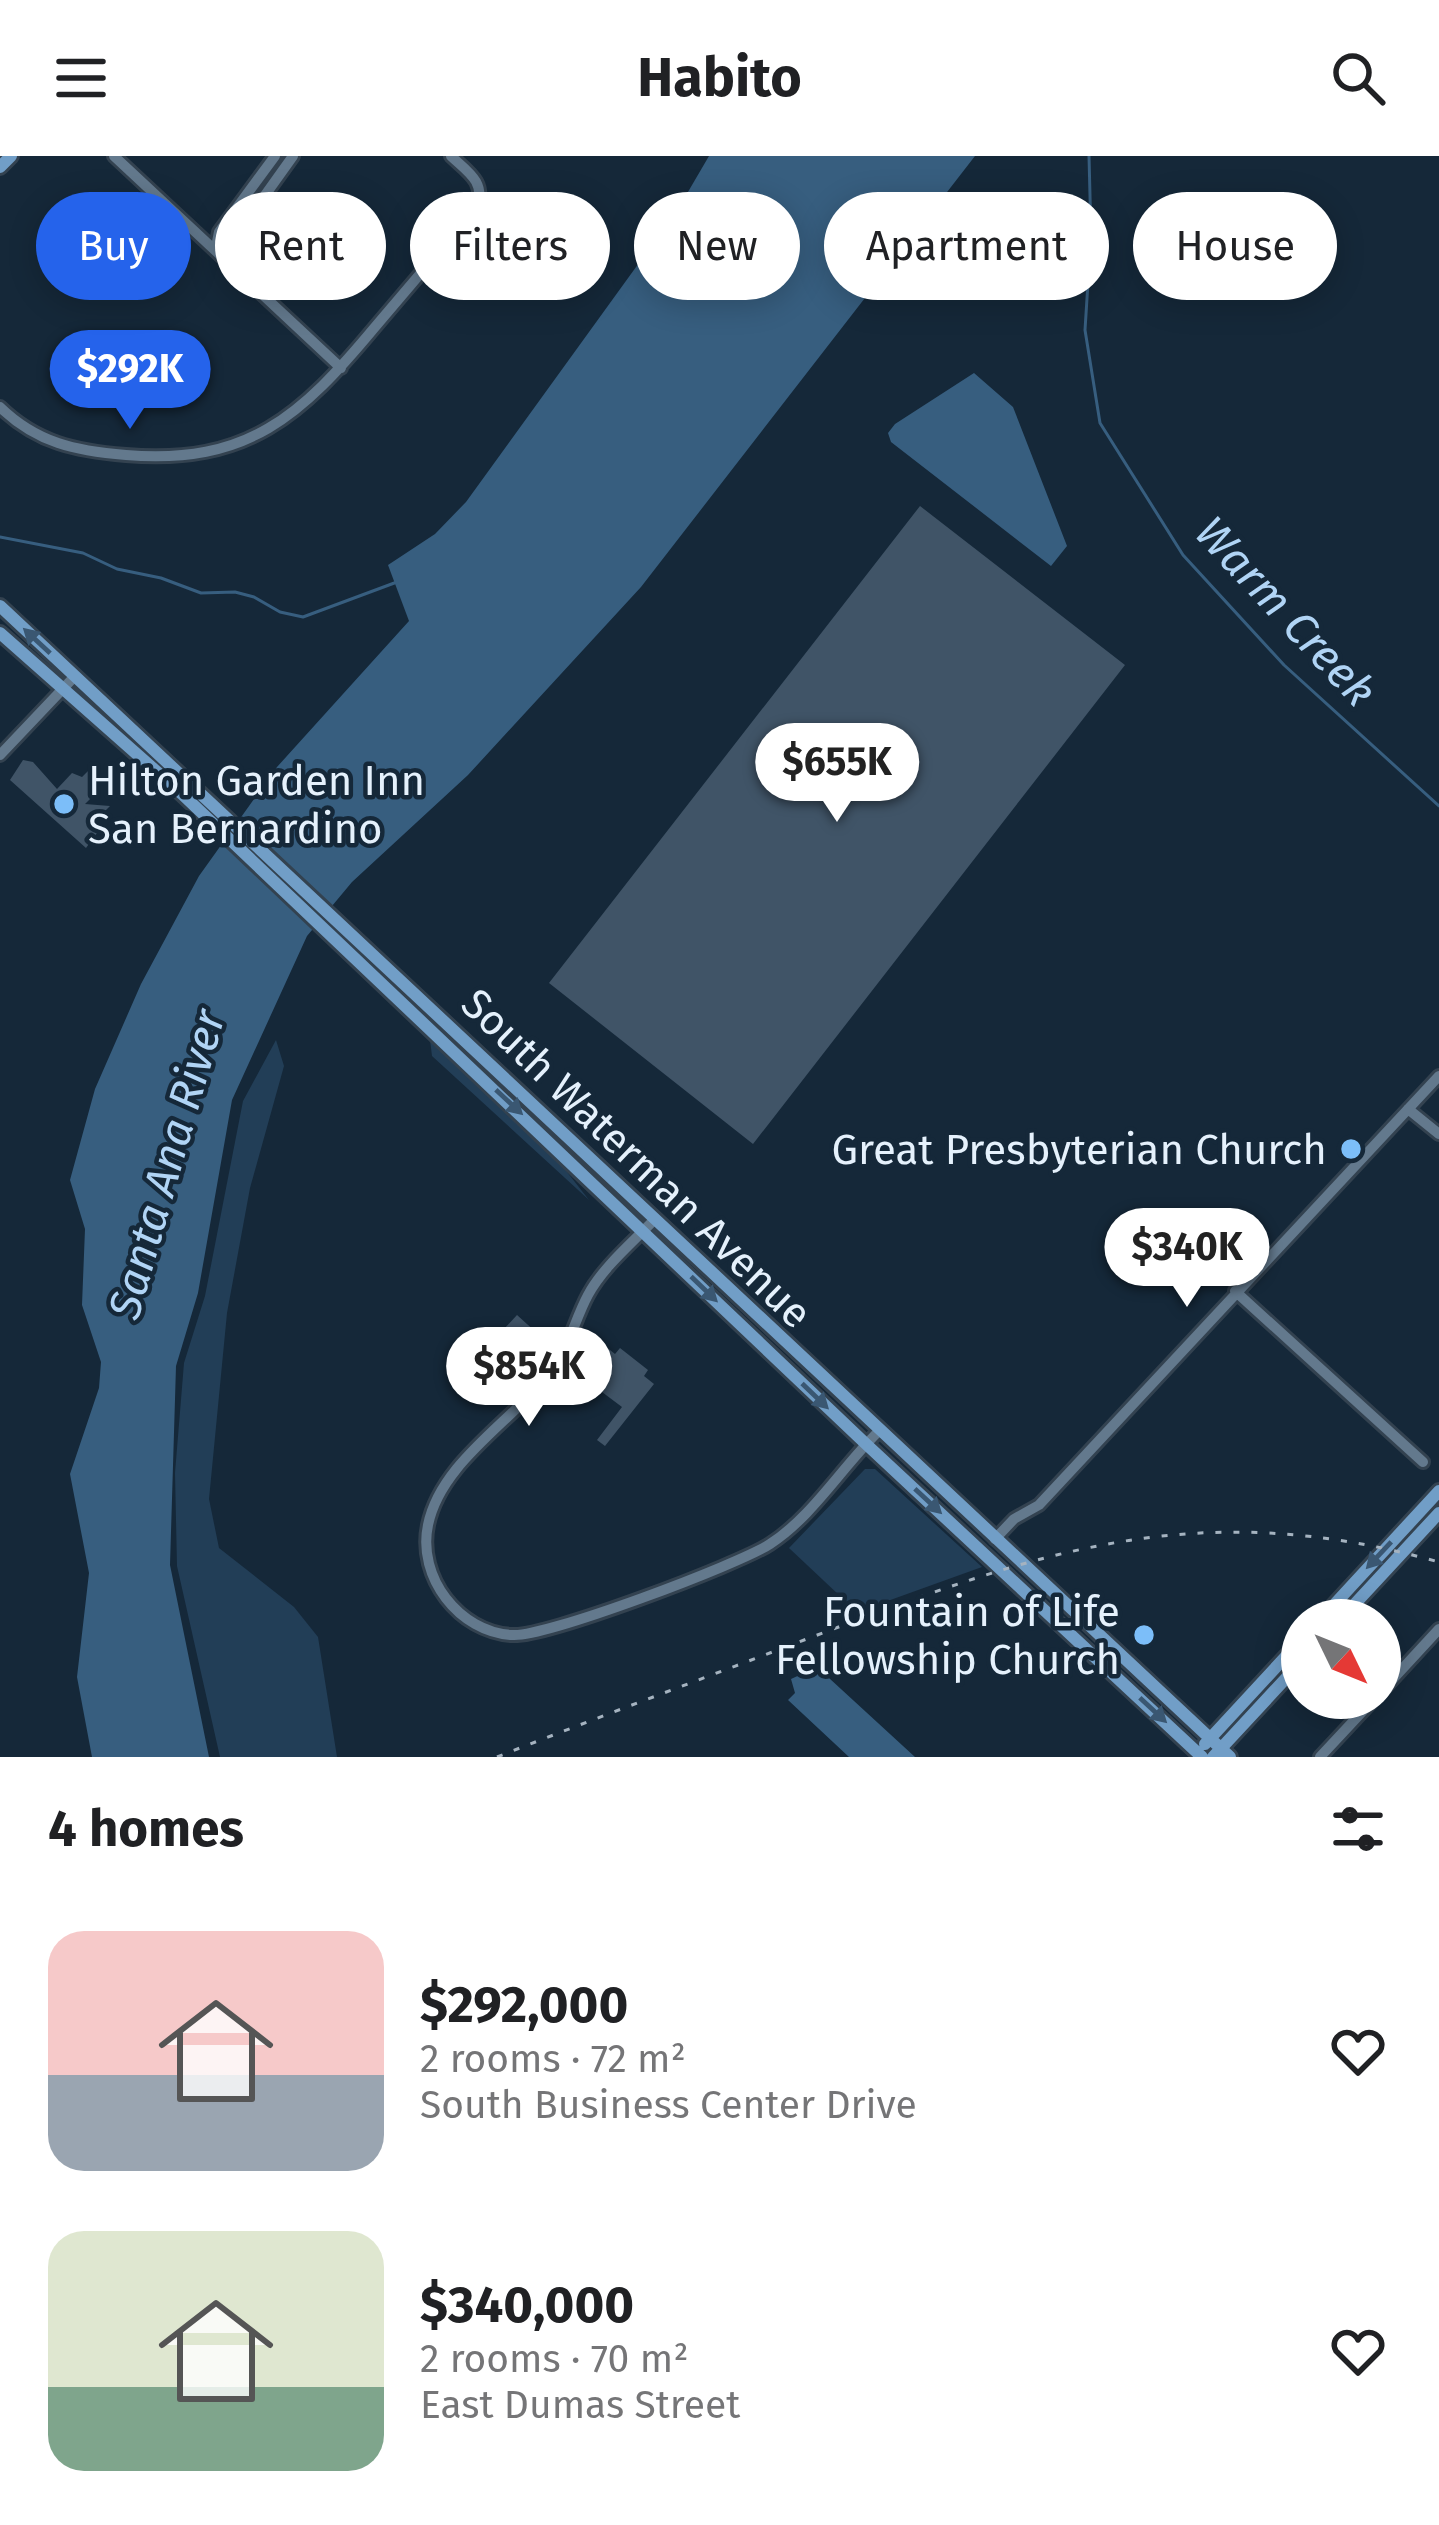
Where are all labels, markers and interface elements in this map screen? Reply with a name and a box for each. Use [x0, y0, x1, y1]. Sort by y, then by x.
icon: menu [48, 45, 114, 111]
icon: search [1325, 45, 1391, 111]
text: Habito [637, 46, 802, 110]
chip: Buy [36, 192, 191, 300]
chip: Rent [215, 192, 386, 300]
chip: Filters [410, 192, 610, 300]
chip: New [634, 192, 800, 300]
chip: Apartment [824, 192, 1109, 300]
chip: House [1133, 192, 1337, 300]
pin: $292K [46, 330, 214, 432]
text: $292K [77, 346, 183, 392]
water label: Warm Creek [1184, 506, 1387, 718]
one-way arrow [23, 628, 52, 656]
pin: $655K [753, 723, 921, 825]
text: $655K [782, 739, 892, 785]
place label: Hilton Garden Inn San Bernardino [88, 756, 425, 854]
marker: Hilton Garden Inn San Bernardino [51, 791, 77, 817]
street label: South Waterman Avenue [451, 979, 822, 1339]
water label: Santa Ana River [97, 1002, 237, 1326]
one-way arrow [494, 1087, 523, 1115]
place label: Great Presbyterian Church [832, 1125, 1327, 1175]
marker: Great Presbyterian Church [1338, 1136, 1364, 1162]
pin: $340K [1103, 1208, 1271, 1310]
text: $340K [1131, 1224, 1243, 1270]
one-way arrow [690, 1275, 719, 1303]
pin: $854K [445, 1327, 613, 1429]
text: $854K [473, 1343, 585, 1389]
one-way arrow [800, 1381, 829, 1409]
one-way arrow [913, 1487, 942, 1514]
one-way arrow [1366, 1541, 1393, 1570]
place label: Fountain of Life Fellowship Church [775, 1587, 1120, 1685]
north arrow [1281, 1599, 1401, 1719]
map controls [1281, 1599, 1401, 1719]
marker: Fountain of Life Fellowship Church [1131, 1622, 1157, 1648]
one-way arrow [1138, 1696, 1167, 1723]
icon: filters [1325, 1796, 1391, 1862]
text: 4 homes [48, 1798, 244, 1860]
text: $292,000 [420, 1974, 628, 2036]
icon: home [144, 1979, 288, 2123]
icon: heart [1325, 2018, 1391, 2084]
text: 2 rooms · 72 m² [420, 2036, 686, 2082]
text: South Business Center Drive [420, 2082, 917, 2128]
text: $340,000 [420, 2274, 634, 2336]
icon: home [144, 2279, 288, 2423]
icon: heart [1325, 2318, 1391, 2384]
text: 2 rooms · 70 m² [420, 2336, 689, 2382]
text: East Dumas Street [420, 2382, 740, 2428]

